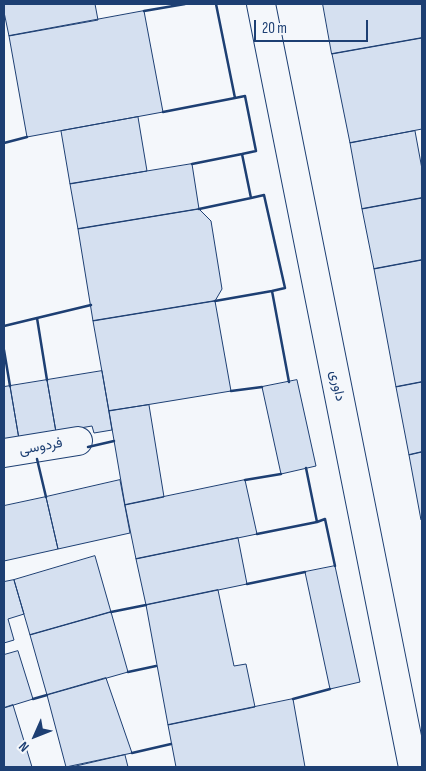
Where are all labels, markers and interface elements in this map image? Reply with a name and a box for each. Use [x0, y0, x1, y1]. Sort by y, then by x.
scale bar [256, 10, 370, 42]
text: 20 m [262, 19, 287, 38]
street label: داوری [326, 369, 348, 403]
street label: فردوسی [18, 435, 64, 459]
north arrow [10, 711, 60, 761]
text: N [15, 738, 33, 755]

